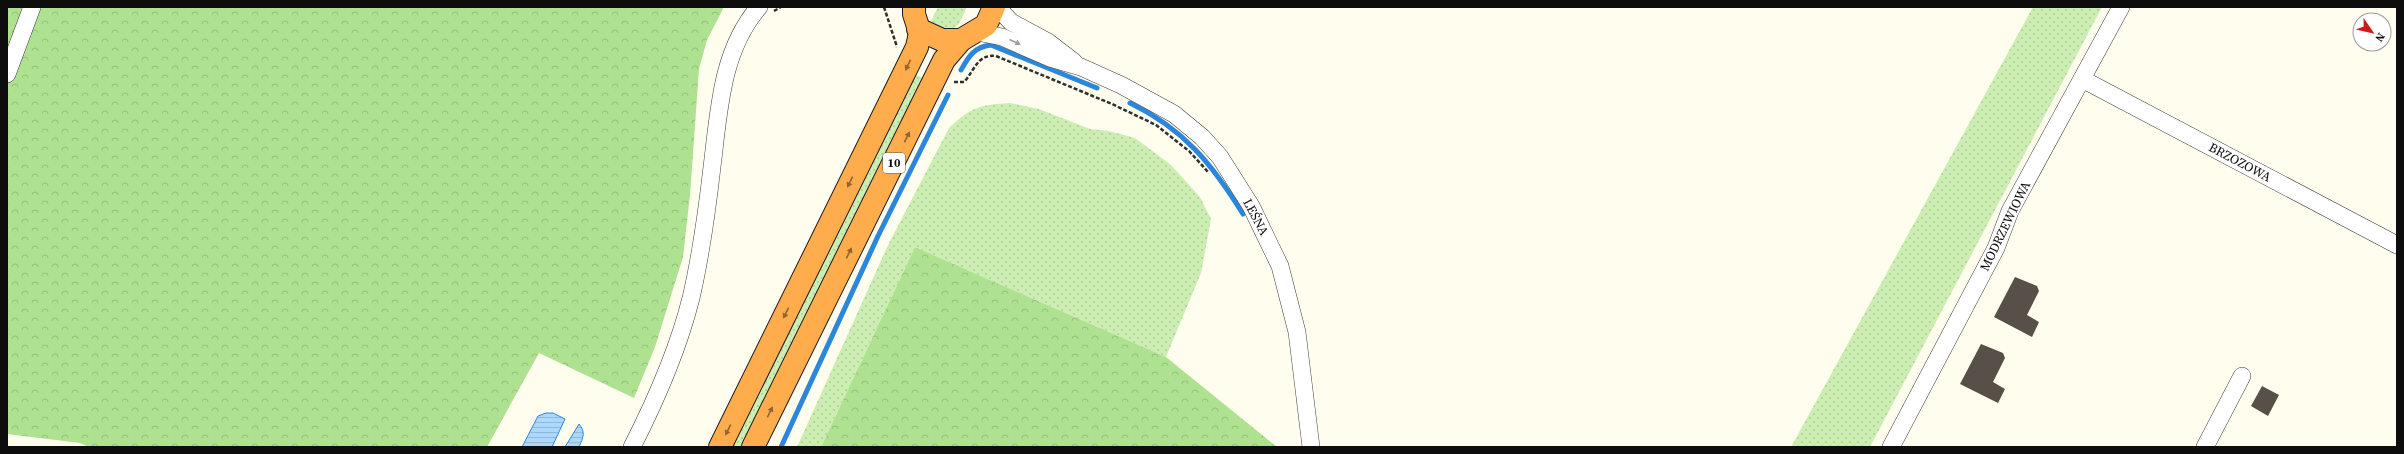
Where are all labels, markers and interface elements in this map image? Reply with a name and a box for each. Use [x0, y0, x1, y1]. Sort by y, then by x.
north arrow [2352, 12, 2392, 52]
text: N [2371, 30, 2388, 45]
one-way arrow [1009, 39, 1020, 45]
one-way arrow [905, 59, 911, 71]
one-way arrow [903, 131, 910, 143]
street label: BRZOZOWA [2206, 138, 2274, 186]
road number: 10 [883, 153, 905, 173]
one-way arrow [847, 176, 854, 187]
street label: MODRZEWIOWA [1976, 178, 2034, 274]
street label: LEŚNA [1239, 196, 1273, 239]
one-way arrow [846, 248, 852, 259]
one-way arrow [783, 307, 789, 319]
one-way arrow [767, 406, 773, 418]
one-way arrow [725, 424, 731, 435]

